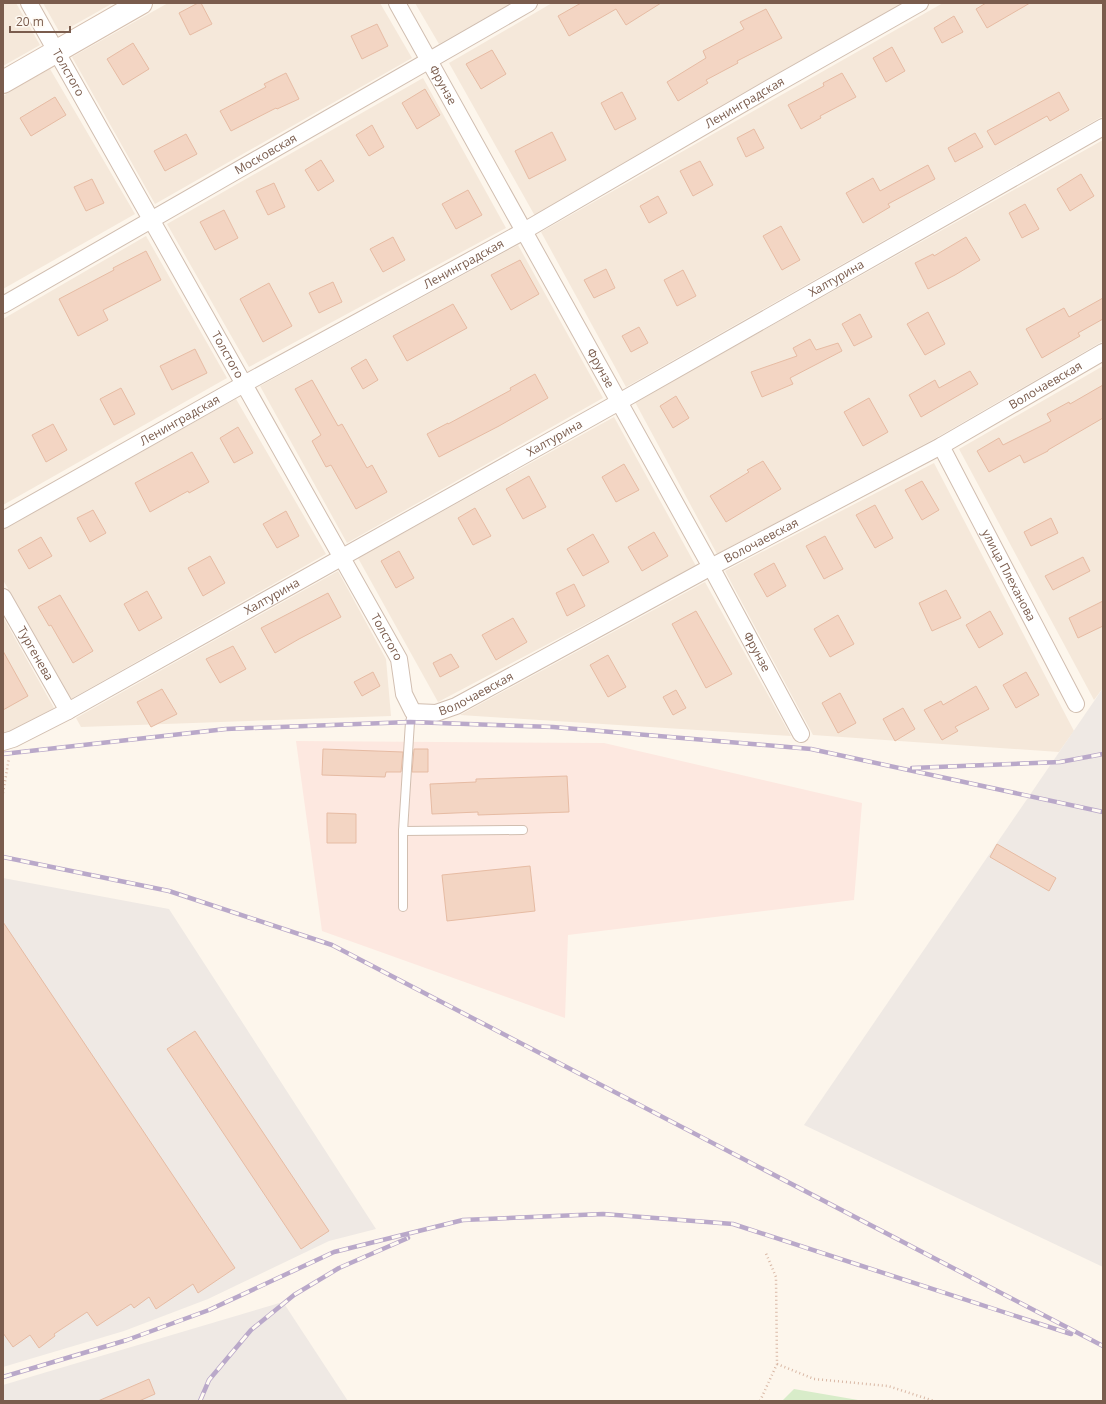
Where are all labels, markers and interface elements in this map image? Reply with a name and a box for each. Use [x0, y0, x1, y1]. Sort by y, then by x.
scale bar [10, 8, 70, 34]
text: 20 m [16, 13, 44, 30]
street label: Толстого [49, 46, 89, 99]
street label: Фрунзе [425, 62, 461, 108]
street label: Ленинградская [701, 73, 787, 132]
street label: Московская [231, 129, 300, 178]
street label: Ленинградская [420, 235, 507, 292]
street label: Халтурина [805, 255, 867, 301]
street label: Толстого [208, 328, 248, 381]
street label: Фрунзе [583, 345, 619, 391]
street label: Волочаевская [1006, 357, 1085, 413]
street label: Ленинградская [136, 390, 223, 449]
street label: Халтурина [523, 415, 585, 460]
street label: Волочаевская [721, 514, 801, 567]
street label: улица Плеханова [978, 526, 1040, 624]
street label: Халтурина [241, 574, 303, 619]
street label: Толстого [367, 610, 407, 664]
street label: Тургенева [13, 623, 58, 683]
street label: Фрунзе [740, 629, 775, 675]
street label: Волочаевская [436, 667, 516, 719]

